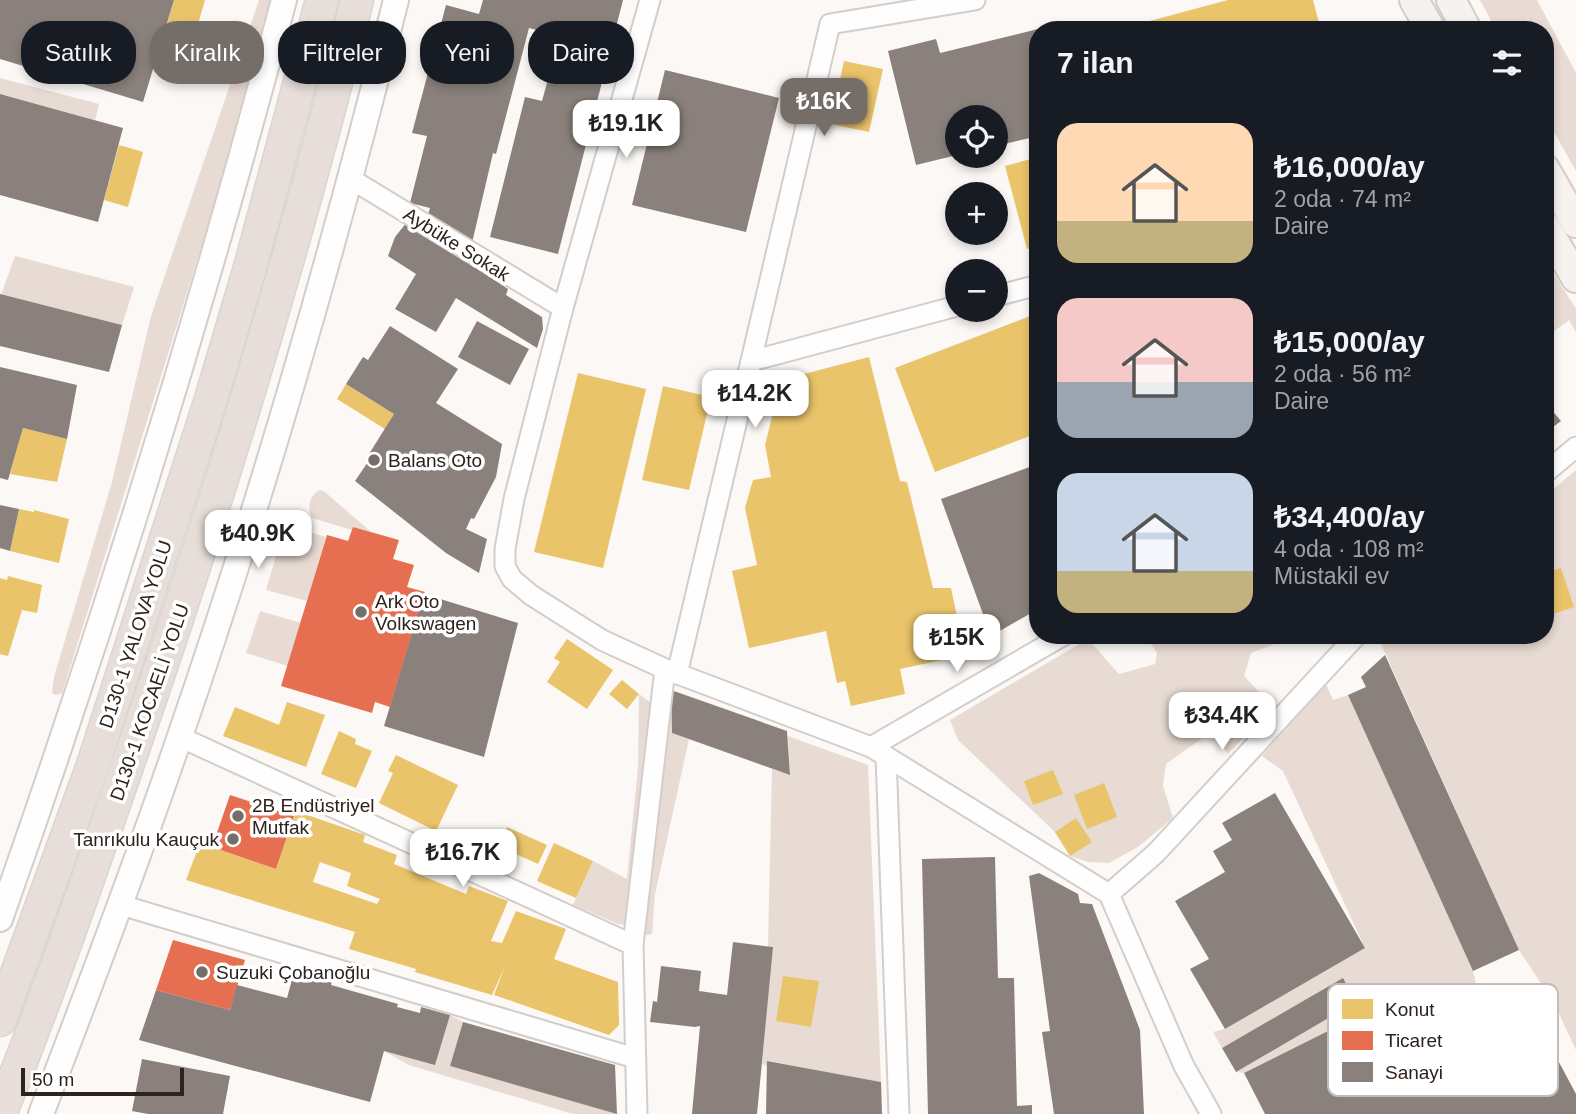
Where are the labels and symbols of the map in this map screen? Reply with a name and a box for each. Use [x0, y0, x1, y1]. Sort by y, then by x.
pin: ₺16K [783, 78, 865, 138]
pin: ₺19.1K [569, 100, 683, 160]
street label: Aybüke Sokak [400, 203, 514, 286]
pin: ₺14.2K [698, 370, 812, 430]
place label: Balans Oto [388, 450, 482, 471]
marker: Balans Oto [366, 452, 382, 468]
pin: ₺40.9K [201, 510, 315, 570]
street label: D130-1 YALOVA YOLU [95, 538, 176, 731]
place label: Ark Oto Volkswagen [375, 591, 476, 634]
street label: D130-1 KOCAELİ YOLU [106, 601, 193, 803]
marker: Ark Oto Volkswagen [353, 604, 369, 620]
pin: ₺15K [916, 614, 998, 674]
pin: ₺34.4K [1165, 692, 1279, 752]
place label: 2B Endüstriyel Mutfak [252, 795, 375, 838]
marker: 2B Endüstriyel Mutfak [230, 808, 246, 824]
place label: Tanrıkulu Kauçuk [73, 829, 219, 850]
pin: ₺16.7K [406, 830, 520, 889]
marker: Tanrıkulu Kauçuk [225, 831, 241, 847]
place label: Suzuki Çobanoğlu [216, 962, 370, 983]
marker: Suzuki Çobanoğlu [194, 964, 210, 980]
legend [1328, 984, 1558, 1096]
text: Konut [1385, 999, 1435, 1020]
text: Ticaret [1385, 1030, 1443, 1051]
text: Sanayi [1385, 1062, 1443, 1083]
scale bar [21, 1065, 184, 1097]

